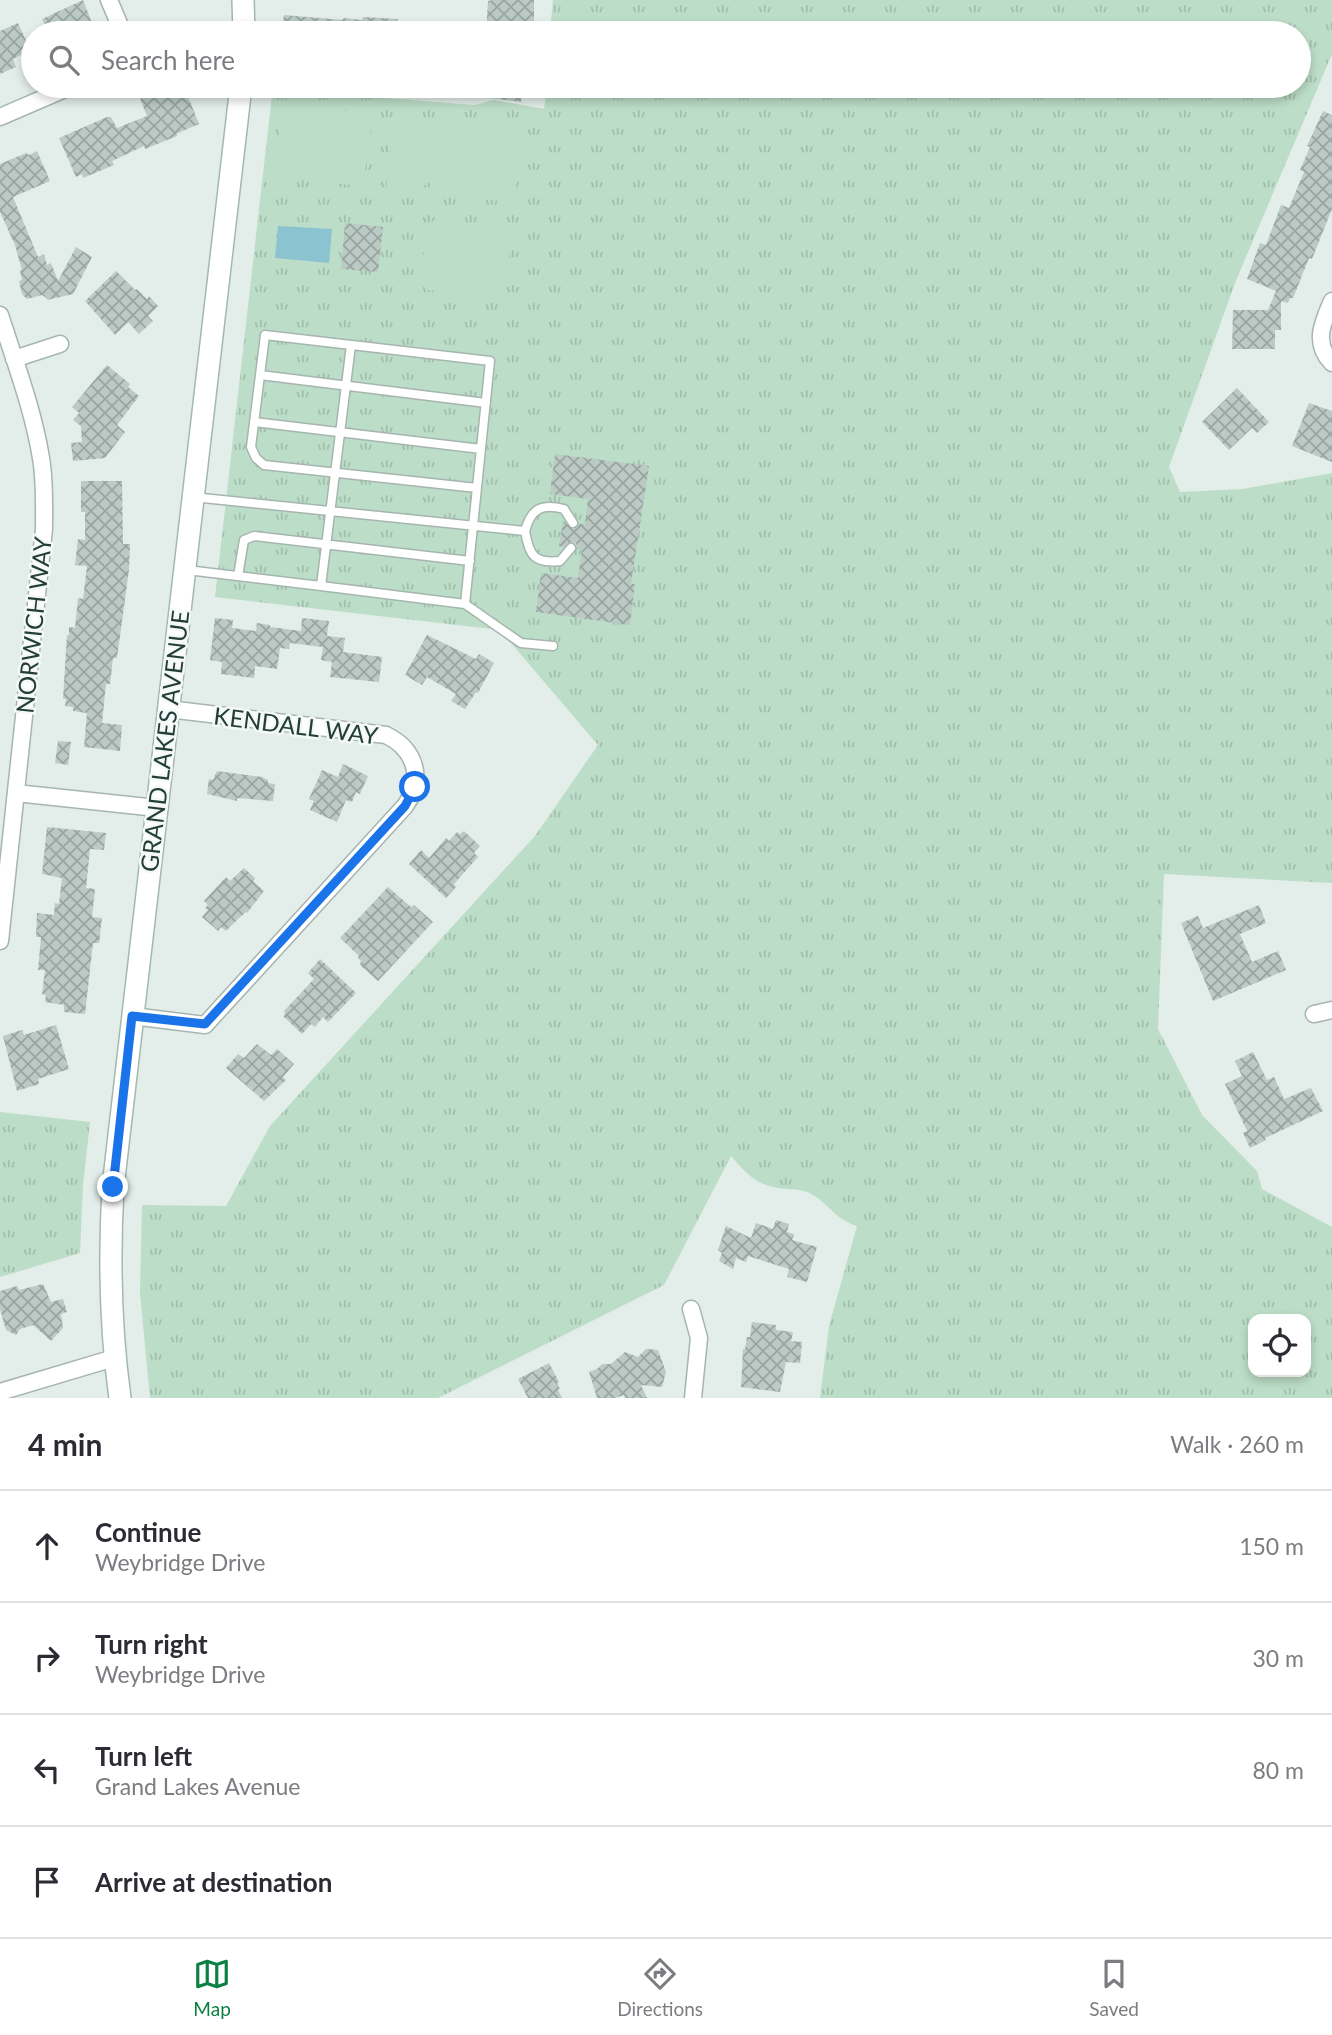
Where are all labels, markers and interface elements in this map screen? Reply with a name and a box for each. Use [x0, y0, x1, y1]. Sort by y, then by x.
search box [21, 21, 1311, 98]
icon: search [45, 41, 83, 79]
text: Search here [101, 44, 235, 76]
street label: NORWICH WAY [9, 535, 57, 715]
street label: GRAND LAKES AVENUE [134, 609, 194, 873]
street label: KENDALL WAY [212, 701, 380, 749]
route start [399, 771, 430, 802]
route end [97, 1171, 128, 1202]
map controls [1248, 1314, 1311, 1377]
button: locate [1248, 1314, 1311, 1377]
text: 4 min [28, 1426, 102, 1462]
text: Walk · 260 m [1170, 1430, 1304, 1458]
text: Continue [95, 1516, 201, 1548]
icon: ahead [28, 1527, 66, 1565]
text: 150 m [1239, 1532, 1304, 1560]
text: Weybridge Drive [95, 1548, 266, 1576]
text: Turn right [95, 1628, 208, 1660]
icon: right [28, 1639, 66, 1677]
text: 30 m [1253, 1644, 1304, 1672]
text: Weybridge Drive [95, 1660, 266, 1688]
text: Turn left [95, 1740, 192, 1772]
icon: left [28, 1751, 66, 1789]
text: 80 m [1253, 1756, 1304, 1784]
text: Grand Lakes Avenue [95, 1772, 300, 1800]
icon: arrive [28, 1863, 66, 1901]
text: Arrive at destination [95, 1866, 332, 1898]
tab: Map [193, 1955, 231, 2020]
tab: Directions [617, 1955, 703, 2020]
tab: Saved [1089, 1955, 1139, 2020]

